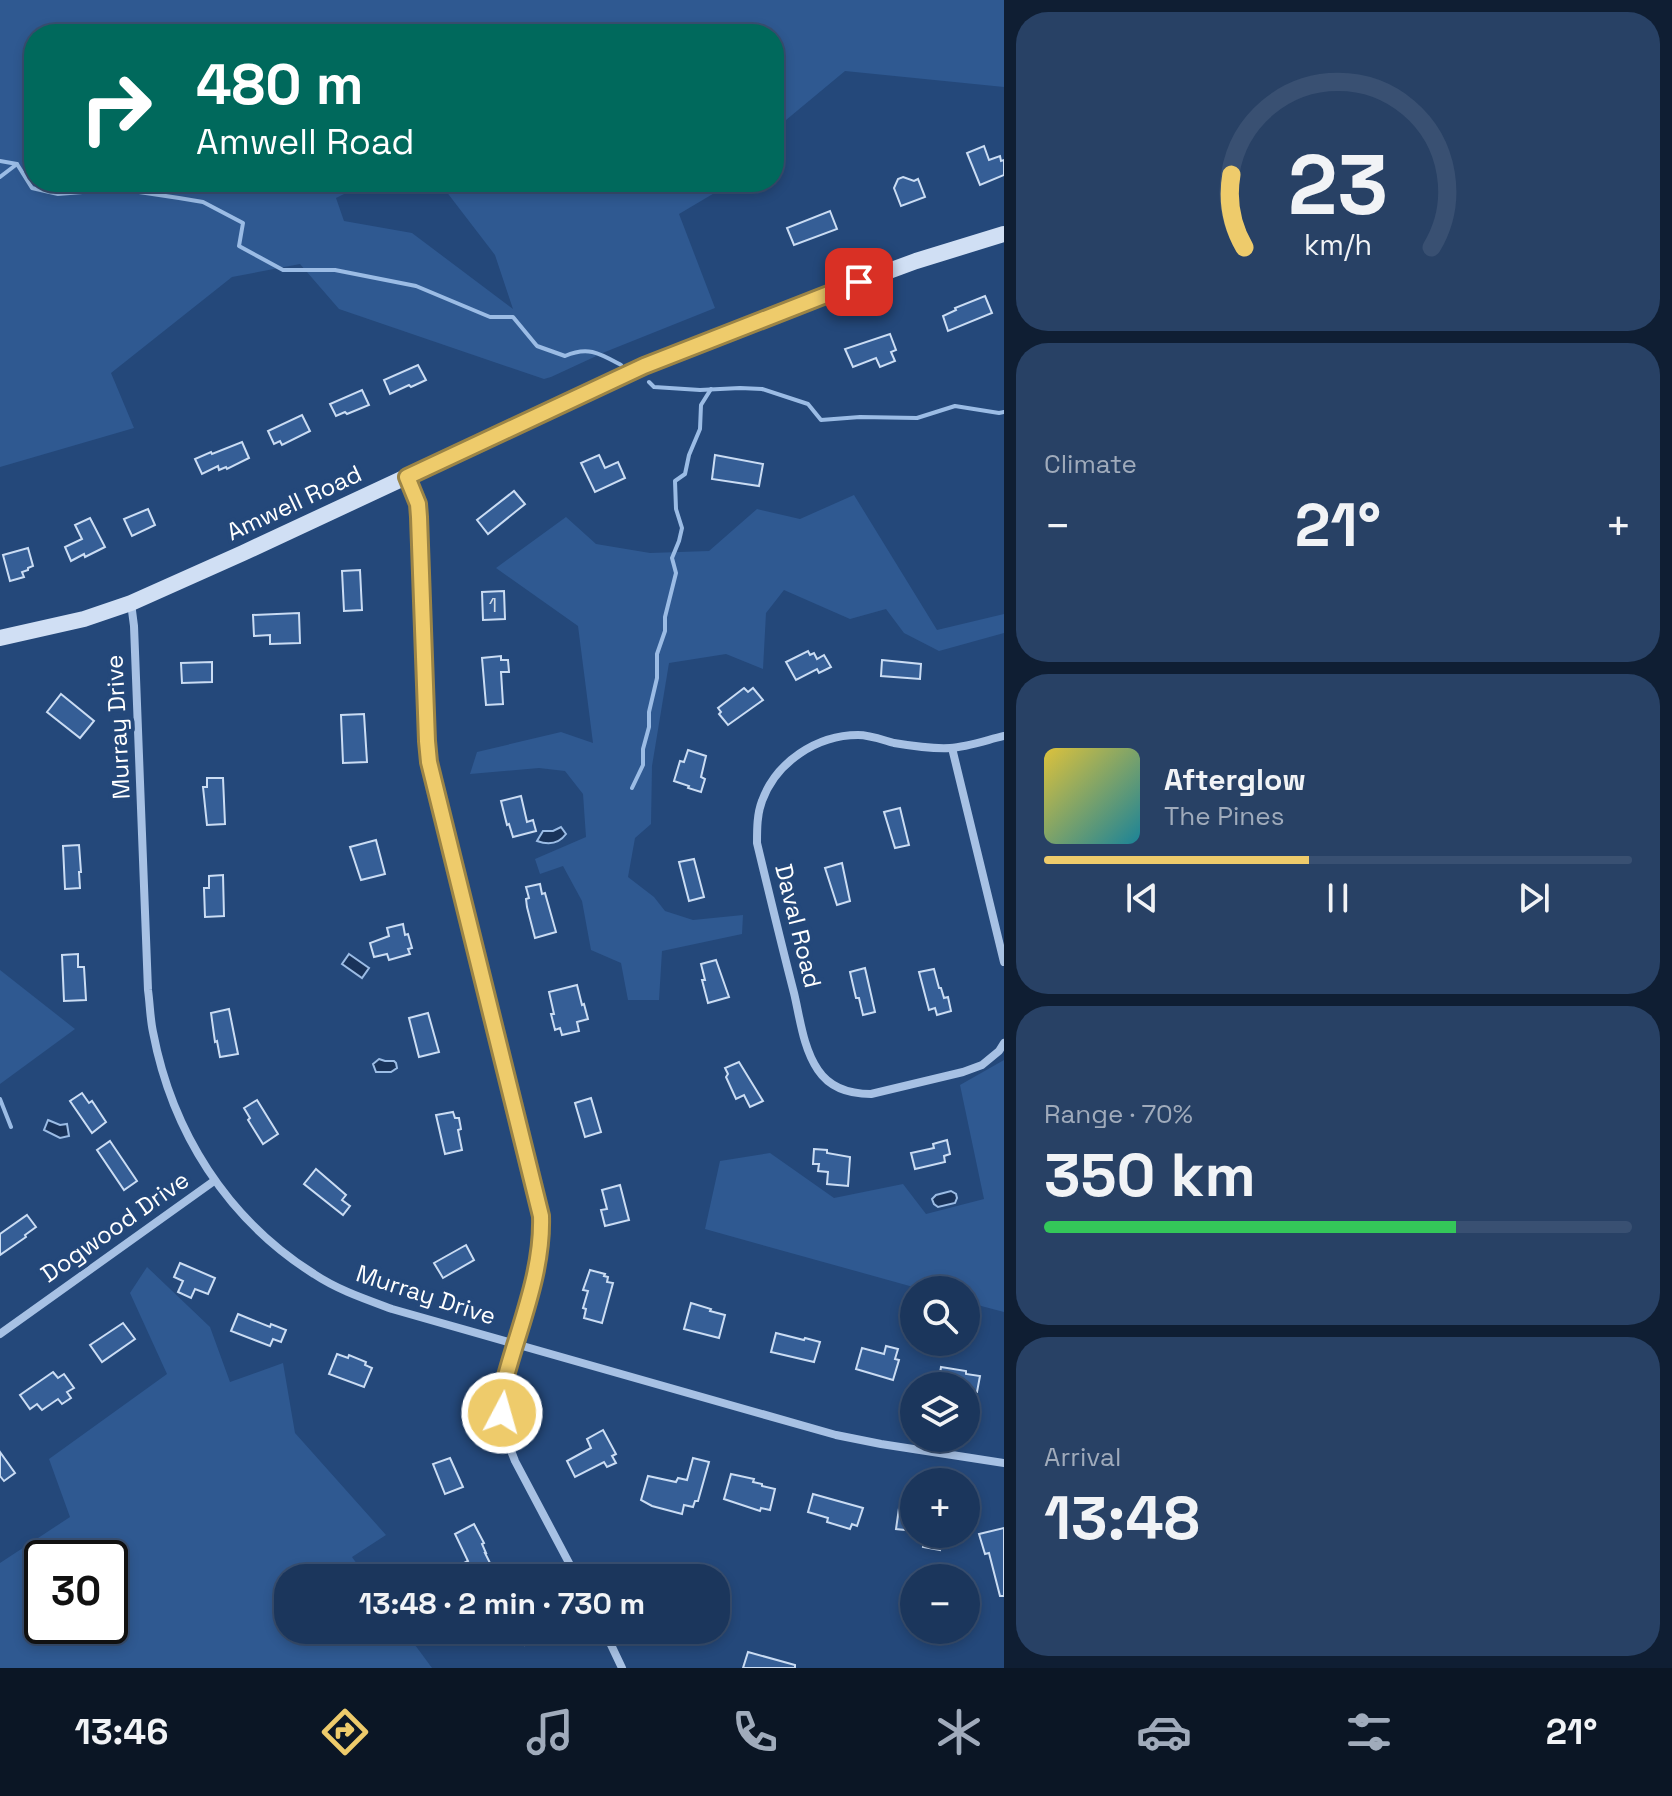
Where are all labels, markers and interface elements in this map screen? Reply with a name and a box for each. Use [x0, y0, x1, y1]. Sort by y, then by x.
text: 480 m [196, 49, 364, 120]
icon: right [64, 56, 168, 160]
text: Amwell Road [196, 119, 415, 165]
text: 23 [1288, 131, 1388, 237]
text: km/h [1304, 227, 1372, 263]
pin [825, 248, 893, 316]
icon: arrive [837, 260, 881, 304]
text: Climate [1044, 447, 1137, 481]
street label: Amwell Road [221, 458, 366, 547]
text: 21° [1295, 487, 1381, 564]
text: − [1044, 498, 1071, 554]
text: + [1605, 498, 1632, 554]
house number: 1 [489, 592, 497, 618]
street label: Murray Drive [98, 654, 137, 800]
text: Afterglow [1164, 760, 1306, 799]
text: The Pines [1164, 799, 1284, 833]
street label: Daval Road [768, 861, 829, 991]
icon: previous [1120, 876, 1164, 920]
icon: pause [1316, 876, 1360, 920]
icon: next [1512, 876, 1556, 920]
text: Range · 70% [1044, 1097, 1193, 1131]
text: 350 km [1044, 1137, 1256, 1214]
street label: Dogwood Drive [35, 1164, 195, 1289]
street label: Murray Drive [352, 1257, 500, 1332]
map controls [900, 1276, 980, 1644]
button: search [900, 1276, 980, 1356]
position arrow [460, 1371, 544, 1455]
button: layers [900, 1372, 980, 1452]
text: Arrival [1044, 1440, 1121, 1474]
button: + [900, 1468, 980, 1548]
text: 13:48 [1044, 1480, 1200, 1557]
speed limit sign: 30 [24, 1540, 128, 1644]
button: − [900, 1564, 980, 1644]
text: 13:48 · 2 min · 730 m [359, 1584, 645, 1623]
icon: directions [317, 1704, 373, 1760]
icon: music [522, 1704, 578, 1760]
icon: phone [727, 1704, 783, 1760]
icon: climate [931, 1704, 987, 1760]
icon: car [1136, 1704, 1192, 1760]
icon: filters [1341, 1704, 1397, 1760]
text: 13:46 [74, 1709, 168, 1755]
text: 21° [1546, 1709, 1598, 1755]

